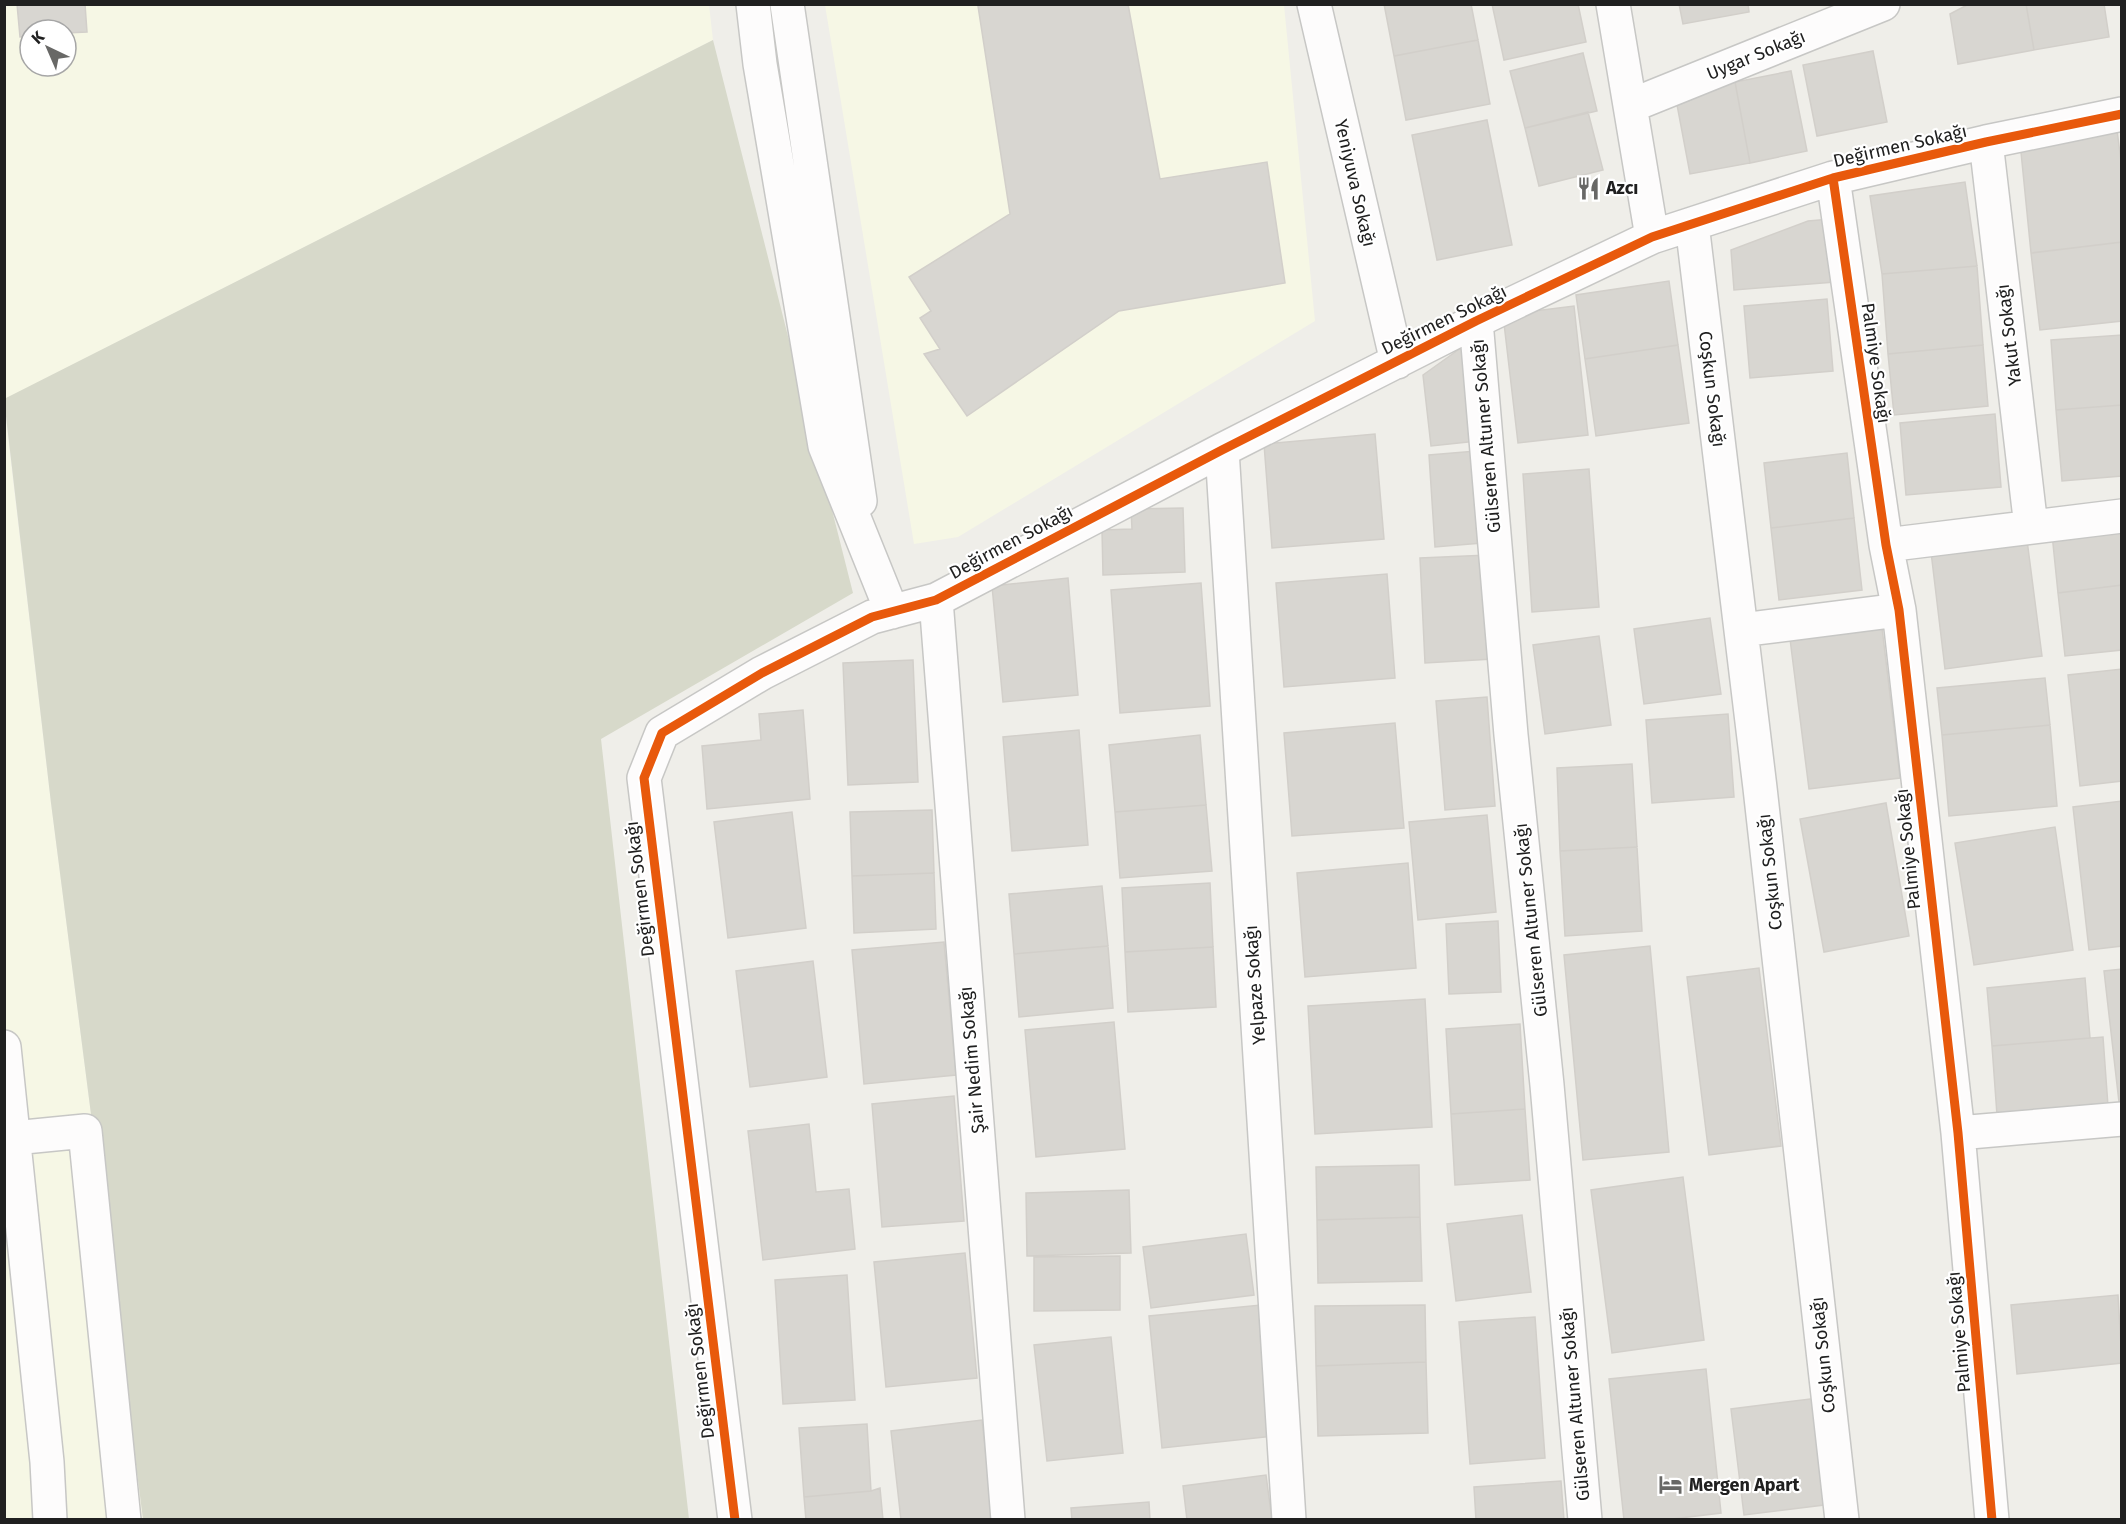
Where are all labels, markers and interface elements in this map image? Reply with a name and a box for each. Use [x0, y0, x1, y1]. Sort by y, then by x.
north arrow [18, 18, 78, 78]
street label: Uygar Sokağı [1703, 25, 1809, 85]
text: K [28, 27, 49, 48]
street label: Yeniyuva Sokağı [1330, 117, 1380, 249]
street label: Değirmen Sokağı [1831, 120, 1969, 172]
restaurant icon: Azcı [1575, 175, 1601, 201]
place label: Azcı [1605, 177, 1638, 199]
street label: Değirmen Sokağı [1378, 280, 1510, 360]
street label: Yakut Sokağı [1992, 283, 2026, 387]
street label: Palmiye Sokağı [1857, 301, 1895, 425]
street label: Coşkun Sokağı [1694, 330, 1730, 448]
street label: Gülseren Altuner Sokağı [1467, 338, 1505, 534]
street label: Değirmen Sokağı [946, 500, 1076, 584]
street label: Palmiye Sokağı [1891, 787, 1925, 911]
street label: Coşkun Sokağı [1753, 813, 1787, 931]
street label: Değirmen Sokağı [621, 820, 659, 958]
street label: Gülseren Altuner Sokağı [1510, 822, 1552, 1018]
street label: Yelpaze Sokağı [1240, 924, 1270, 1046]
street label: Şair Nedim Sokağı [955, 985, 989, 1135]
street label: Palmiye Sokağı [1943, 1270, 1975, 1394]
street label: Coşkun Sokağı [1806, 1296, 1840, 1414]
street label: Değirmen Sokağı [681, 1302, 719, 1440]
street label: Gülseren Altuner Sokağı [1556, 1306, 1594, 1502]
hotel icon: Mergen Apart [1658, 1472, 1684, 1498]
place label: Mergen Apart [1689, 1474, 1800, 1496]

